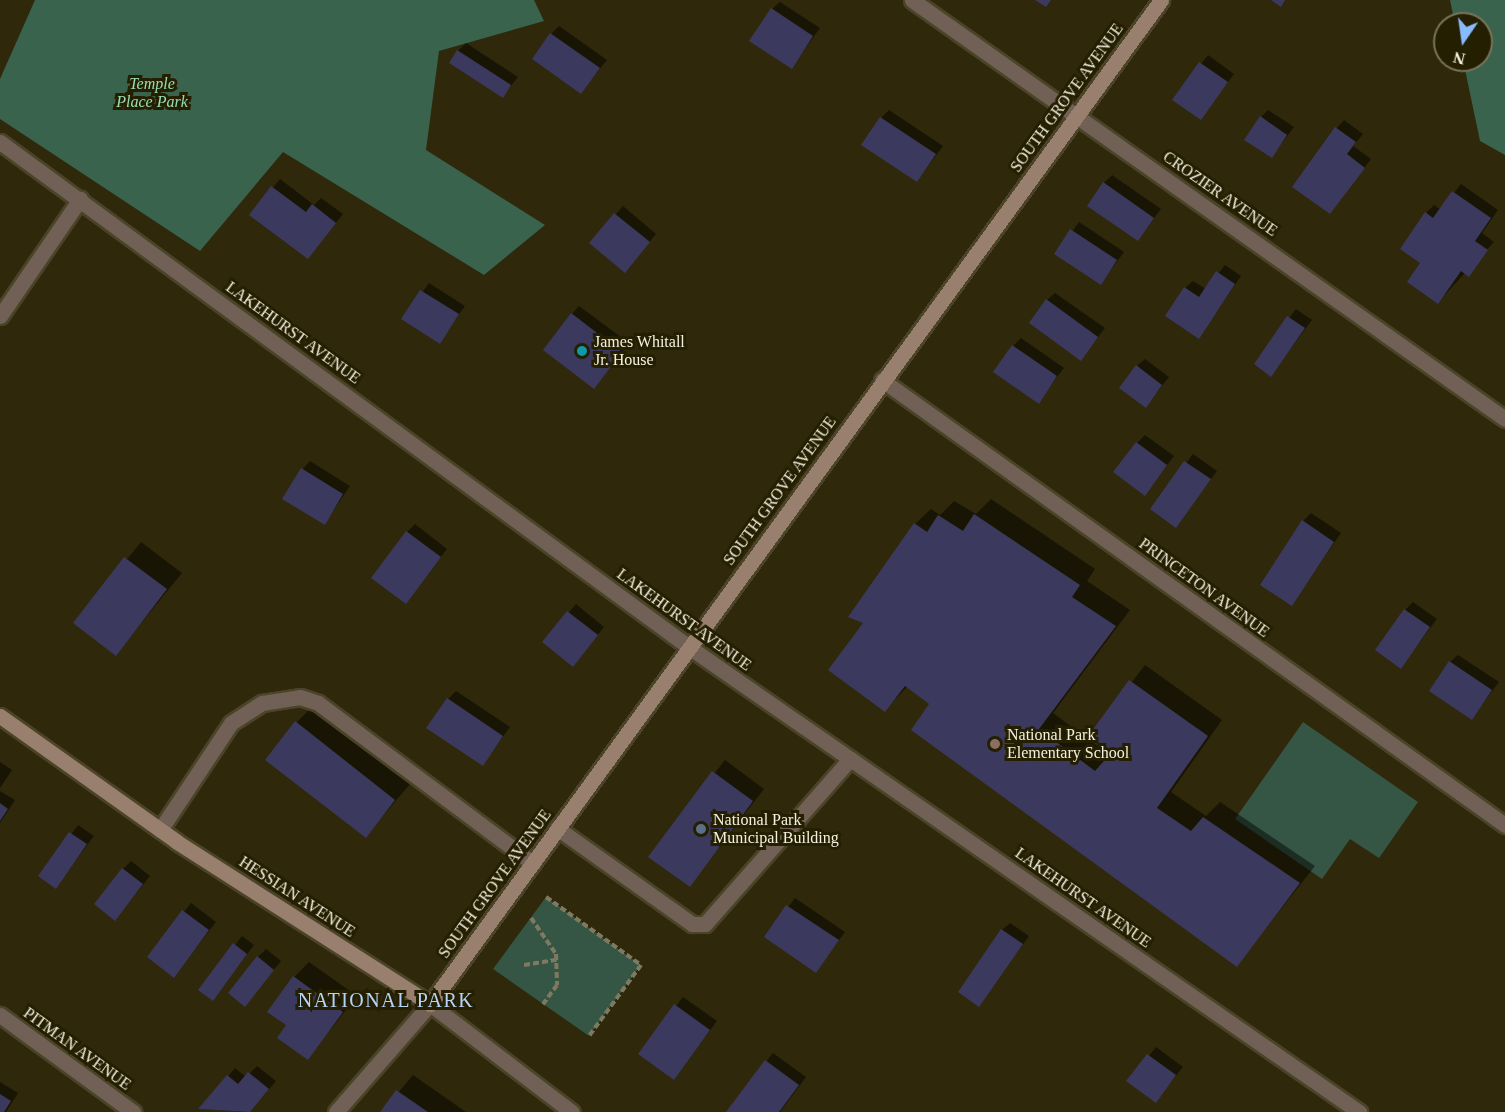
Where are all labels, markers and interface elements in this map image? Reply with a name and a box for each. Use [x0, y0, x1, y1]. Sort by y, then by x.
north arrow [1433, 12, 1493, 72]
street label: SOUTH GROVE AVENUE [1006, 19, 1128, 177]
text: N [1452, 48, 1467, 68]
park label: Temple Place Park [116, 74, 188, 112]
street label: CROZIER AVENUE [1159, 147, 1281, 241]
street label: LAKEHURST AVENUE [221, 277, 365, 389]
place label: James Whitall Jr. House [594, 332, 685, 370]
marker: James Whitall Jr. House [575, 344, 589, 358]
street label: SOUTH GROVE AVENUE [719, 412, 841, 570]
street label: PRINCETON AVENUE [1135, 534, 1273, 642]
street label: LAKEHURST AVENUE [612, 564, 756, 676]
place label: National Park Elementary School [1007, 725, 1129, 763]
marker: National Park Elementary School [988, 737, 1002, 751]
street label: SOUTH GROVE AVENUE [434, 805, 556, 963]
place label: National Park Municipal Building [713, 810, 839, 848]
marker: National Park Municipal Building [694, 822, 708, 836]
street label: LAKEHURST AVENUE [1011, 843, 1155, 953]
street label: HESSIAN AVENUE [235, 852, 359, 942]
district label: NATIONAL PARK [297, 988, 475, 1012]
street label: PITMAN AVENUE [19, 1003, 135, 1095]

